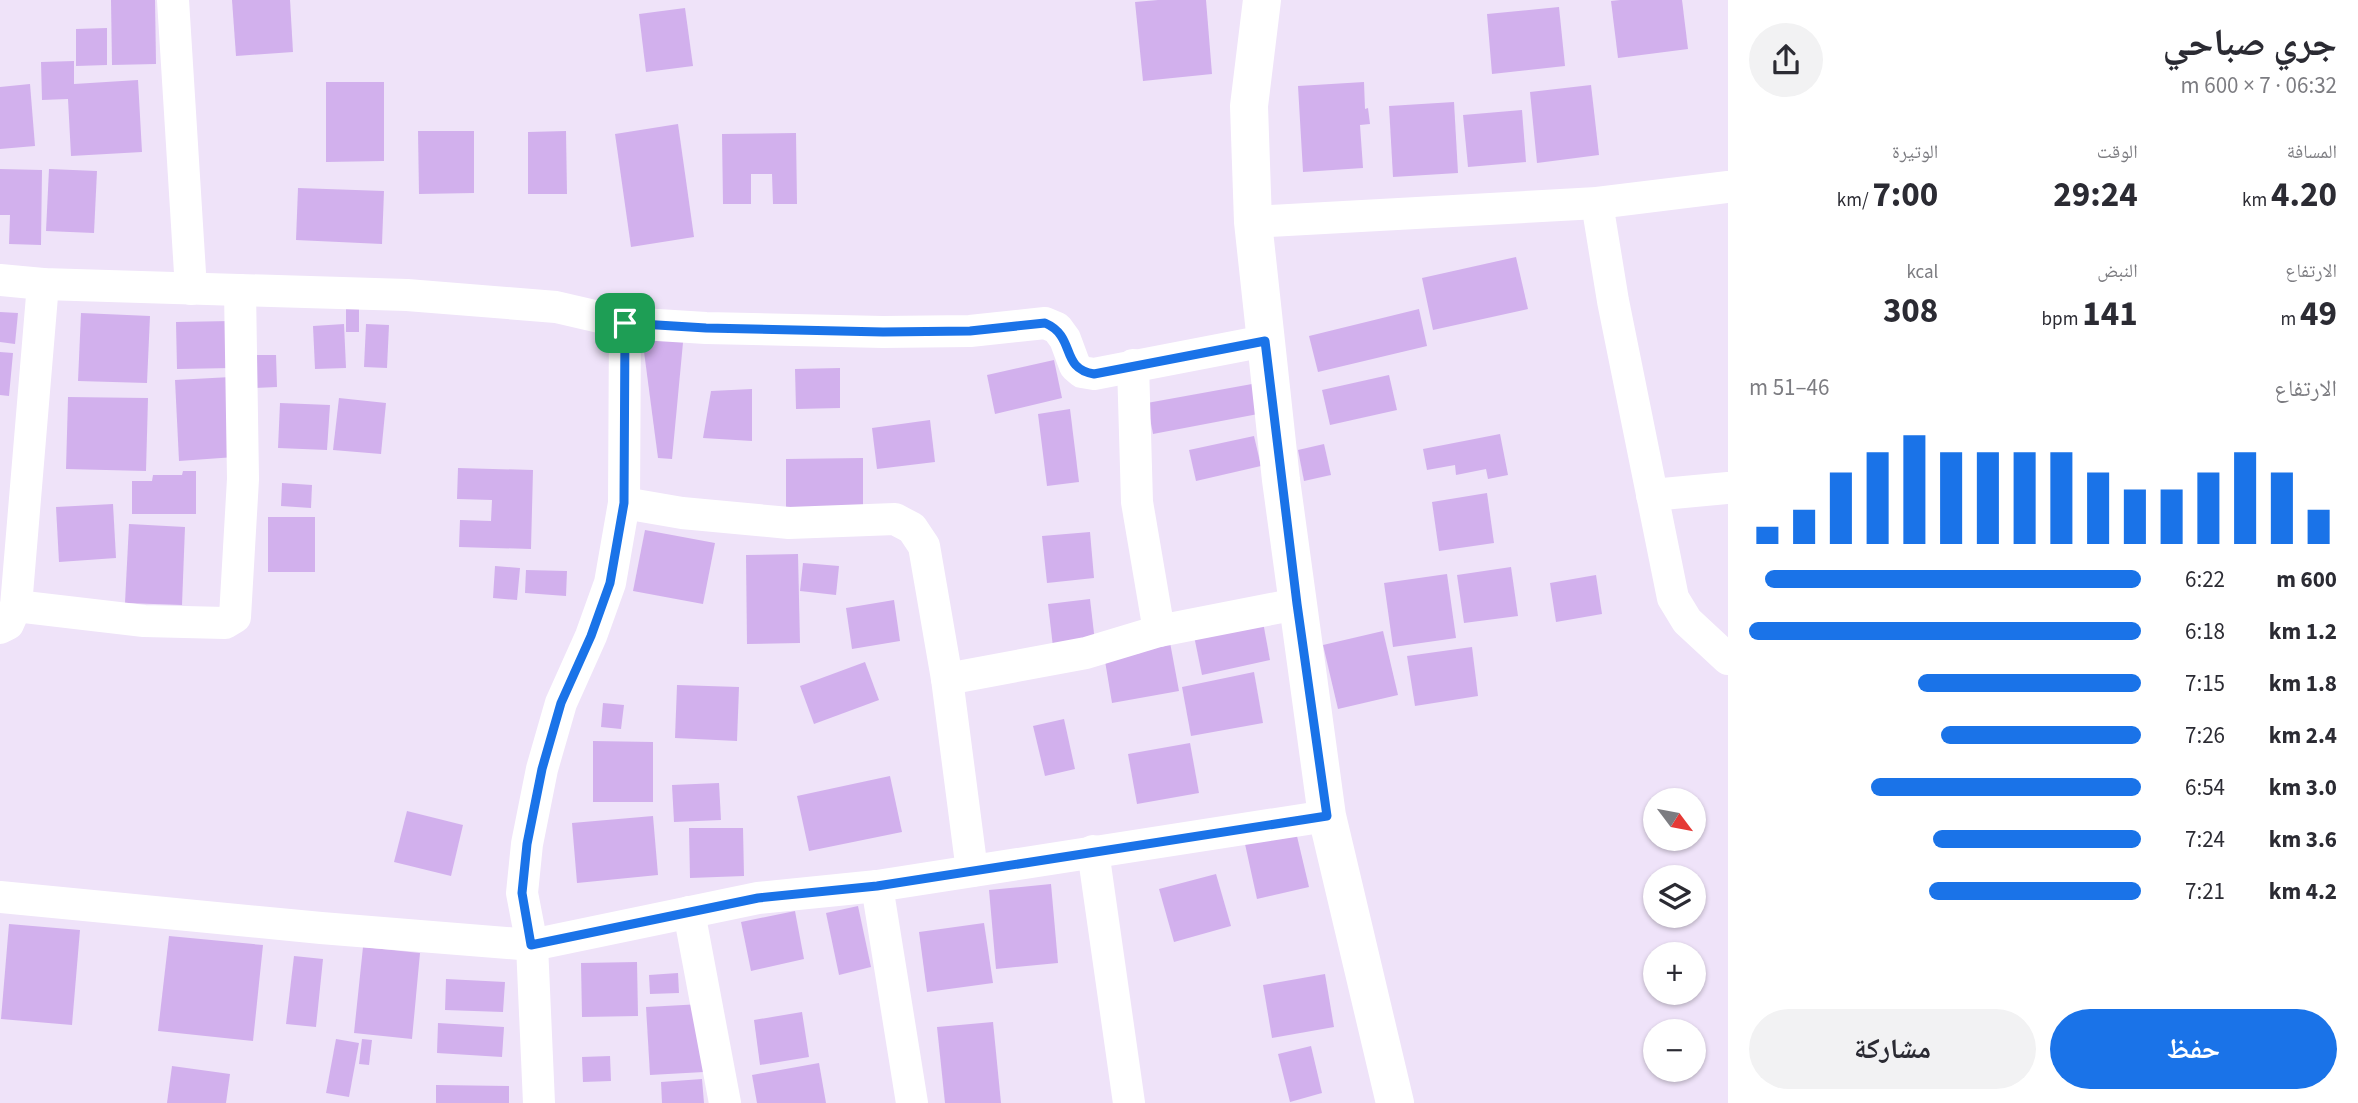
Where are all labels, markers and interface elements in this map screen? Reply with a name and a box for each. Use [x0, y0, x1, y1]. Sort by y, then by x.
text: جري صباحي [2162, 16, 2337, 70]
button: share [1749, 23, 1823, 97]
text: 06:32 · 7 × 600 m [2181, 69, 2337, 102]
text: الوتيرة [1892, 139, 1938, 166]
text: الوقت [2097, 139, 2138, 166]
text: المسافة [2287, 139, 2337, 166]
text: 7:00 [1872, 170, 1938, 220]
text: 29:24 [2053, 170, 2138, 220]
text: 4.20 [2271, 170, 2337, 220]
text: /km [1837, 187, 1872, 214]
text: km [2242, 187, 2271, 214]
text: النبض [2097, 258, 2138, 285]
text: الارتفاع [2285, 258, 2337, 285]
text: kcal [1906, 259, 1938, 286]
text: 308 [1883, 286, 1938, 336]
text: 141 [2082, 289, 2138, 339]
text: 49 [2300, 289, 2337, 339]
pin [595, 293, 655, 353]
icon: arrive [606, 304, 644, 342]
text: bpm [2042, 306, 2082, 333]
text: m [2280, 306, 2300, 333]
text: 46–51 m [1749, 371, 1829, 404]
text: الارتفاع [2274, 372, 2337, 405]
text: 6:22 [2185, 563, 2225, 596]
text: 600 m [2276, 563, 2337, 596]
text: 6:18 [2185, 615, 2225, 648]
text: 1.2 km [2269, 615, 2337, 648]
text: 7:15 [2185, 667, 2225, 700]
text: 1.8 km [2269, 667, 2337, 700]
text: 7:26 [2185, 719, 2225, 752]
text: 2.4 km [2269, 719, 2337, 752]
text: 6:54 [2185, 771, 2225, 804]
text: 3.0 km [2269, 771, 2337, 804]
north arrow [1643, 788, 1706, 850]
map controls [1643, 788, 1706, 1082]
text: 7:24 [2185, 823, 2225, 856]
text: 3.6 km [2269, 823, 2337, 856]
button: layers [1643, 865, 1706, 928]
text: 7:21 [2185, 875, 2225, 908]
text: 4.2 km [2269, 875, 2337, 908]
button: + [1643, 942, 1706, 1005]
button: مشاركة [1749, 1009, 2036, 1089]
button: حفظ [2050, 1009, 2337, 1089]
button: − [1643, 1019, 1706, 1082]

